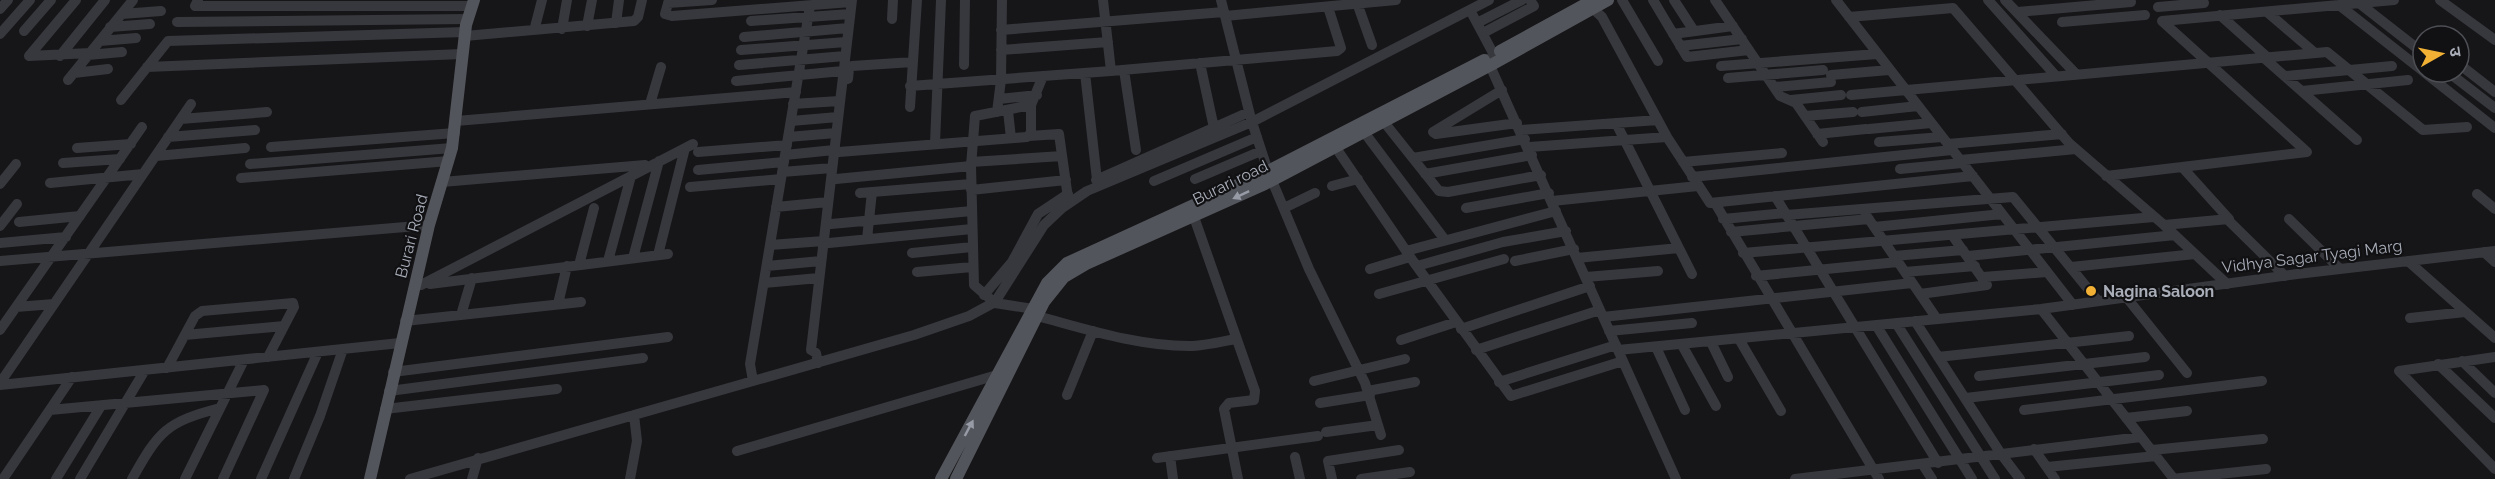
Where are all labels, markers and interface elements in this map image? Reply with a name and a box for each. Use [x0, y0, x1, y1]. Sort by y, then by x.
north arrow [2411, 24, 2471, 84]
text: उ [2445, 46, 2466, 58]
street label: Burari road [1190, 156, 1271, 209]
one-way arrow [1233, 190, 1250, 199]
street label: Burari Road [391, 192, 432, 280]
street label: Vidhya Sagar Tyagi Marg [2221, 236, 2403, 277]
place label: Nagina Saloon [2103, 282, 2214, 301]
marker: Nagina Saloon [2084, 284, 2098, 298]
one-way arrow [964, 419, 974, 436]

